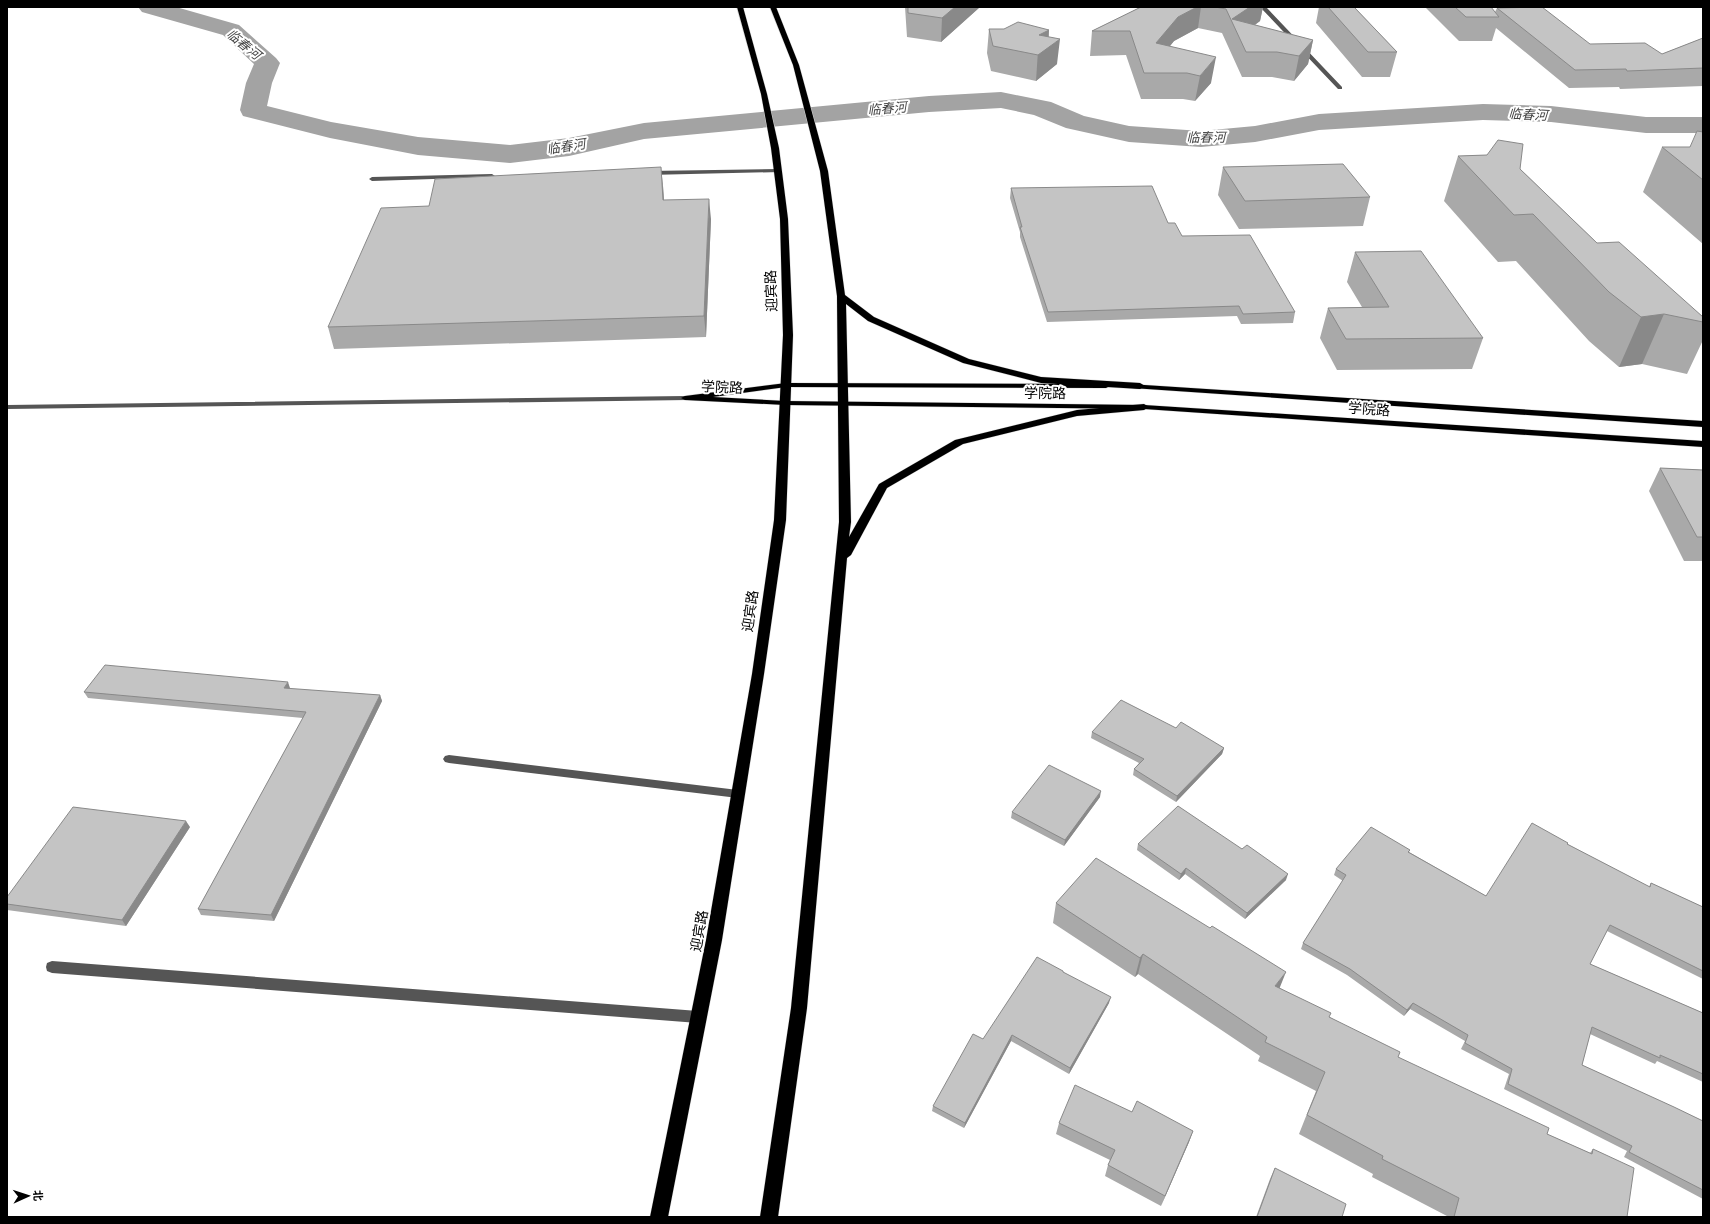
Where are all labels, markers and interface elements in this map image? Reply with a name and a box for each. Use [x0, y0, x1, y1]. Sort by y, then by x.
water label: 临春河 [224, 26, 266, 64]
water label: 临春河 [867, 99, 910, 118]
water label: 临春河 [1508, 106, 1551, 123]
water label: 临春河 [1186, 130, 1229, 145]
water label: 临春河 [546, 136, 589, 157]
street label: 迎宾路 [762, 270, 781, 312]
street label: 学院路 [701, 378, 743, 397]
street label: 学院路 [1024, 385, 1066, 402]
street label: 学院路 [1347, 400, 1391, 419]
street label: 迎宾路 [739, 589, 762, 633]
street label: 迎宾路 [687, 909, 712, 953]
north arrow [8, 1176, 48, 1216]
text: 北 [31, 1190, 44, 1201]

